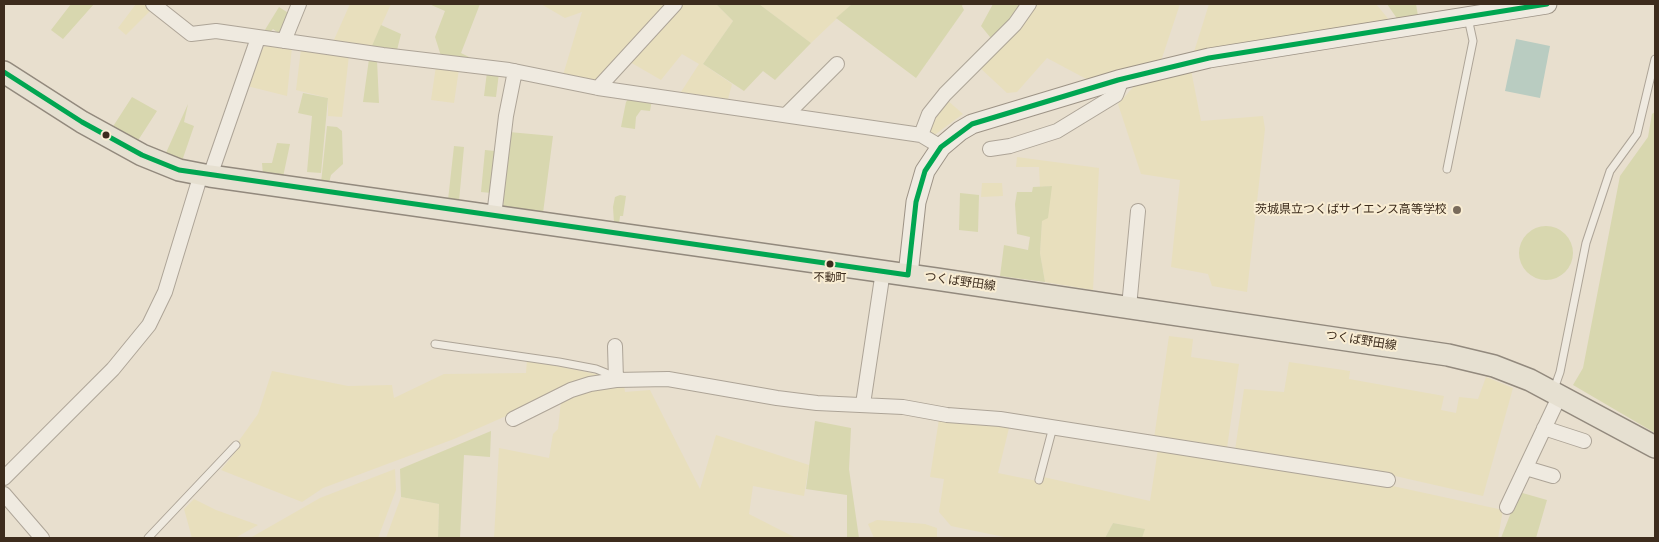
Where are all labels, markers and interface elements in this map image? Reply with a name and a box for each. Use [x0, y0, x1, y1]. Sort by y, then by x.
unlabelled marker [101, 130, 111, 140]
place label: 茨城県立つくばサイエンス高等学校 [1255, 203, 1447, 217]
marker: 茨城県立つくばサイエンス高等学校 [1451, 204, 1463, 216]
marker: 不動町 [825, 259, 835, 269]
street label: つくば野田線 [923, 270, 997, 294]
place label: 不動町 [814, 271, 846, 285]
street label: つくば野田線 [1324, 328, 1398, 354]

